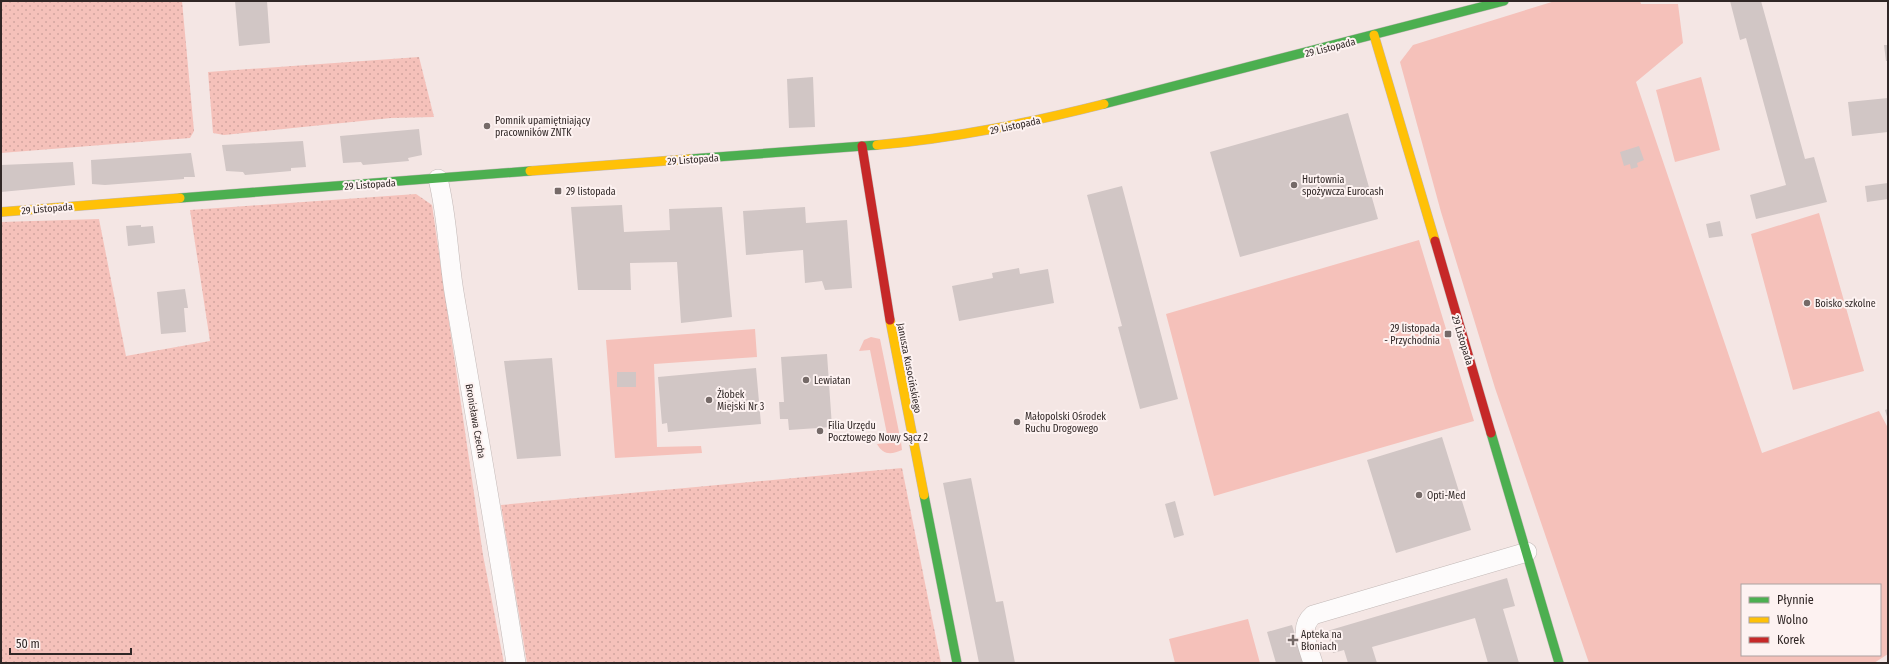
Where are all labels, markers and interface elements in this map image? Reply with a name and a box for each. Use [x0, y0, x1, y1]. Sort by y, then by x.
street label: 29 Listopada [1304, 36, 1357, 60]
place label: Pomnik upamiętniający pracowników ZNTK [495, 115, 591, 139]
street label: 29 Listopada [989, 115, 1042, 137]
marker: Pomnik upamiętniający pracowników ZNTK [482, 121, 492, 131]
street label: 29 Listopada [667, 152, 719, 168]
place label: Hurtownia spożywcza Eurocash [1302, 174, 1384, 198]
street label: 29 Listopada [344, 177, 396, 193]
marker: Hurtownia spożywcza Eurocash [1289, 180, 1299, 190]
marker: 29 listopada [553, 186, 563, 196]
place label: 29 listopada [566, 186, 616, 198]
street label: 29 Listopada [21, 201, 73, 217]
marker: Boisko szkolne [1802, 298, 1812, 308]
place label: Boisko szkolne [1815, 298, 1876, 310]
street label: 29 Listopada [1449, 314, 1475, 367]
street label: Janusza Kusocińskiego [894, 322, 925, 414]
place label: 29 listopada - Przychodnia [1384, 323, 1440, 347]
marker: 29 listopada - Przychodnia [1443, 329, 1453, 339]
marker: Lewiatan [801, 375, 811, 385]
place label: Lewiatan [814, 375, 851, 387]
street label: Bronisława Czecha [463, 383, 487, 460]
place label: Żłobek Miejski Nr 3 [717, 387, 765, 413]
marker: Żłobek Miejski Nr 3 [704, 395, 714, 405]
place label: Małopolski Ośrodek Ruchu Drogowego [1025, 411, 1106, 435]
marker: Małopolski Ośrodek Ruchu Drogowego [1012, 417, 1022, 427]
place label: Filia Urzędu Pocztowego Nowy Sącz 2 [828, 420, 929, 444]
marker: Filia Urzędu Pocztowego Nowy Sącz 2 [815, 426, 825, 436]
marker: Opti-Med [1414, 490, 1424, 500]
place label: Opti-Med [1427, 490, 1466, 502]
legend [1741, 584, 1881, 656]
text: Płynnie [1777, 593, 1814, 607]
text: Wolno [1777, 613, 1808, 627]
place label: Apteka na Błoniach [1301, 629, 1342, 653]
scale bar [10, 630, 131, 656]
text: Korek [1777, 633, 1805, 647]
marker: Apteka na Błoniach [1288, 635, 1298, 645]
text: 50 m [16, 637, 40, 651]

